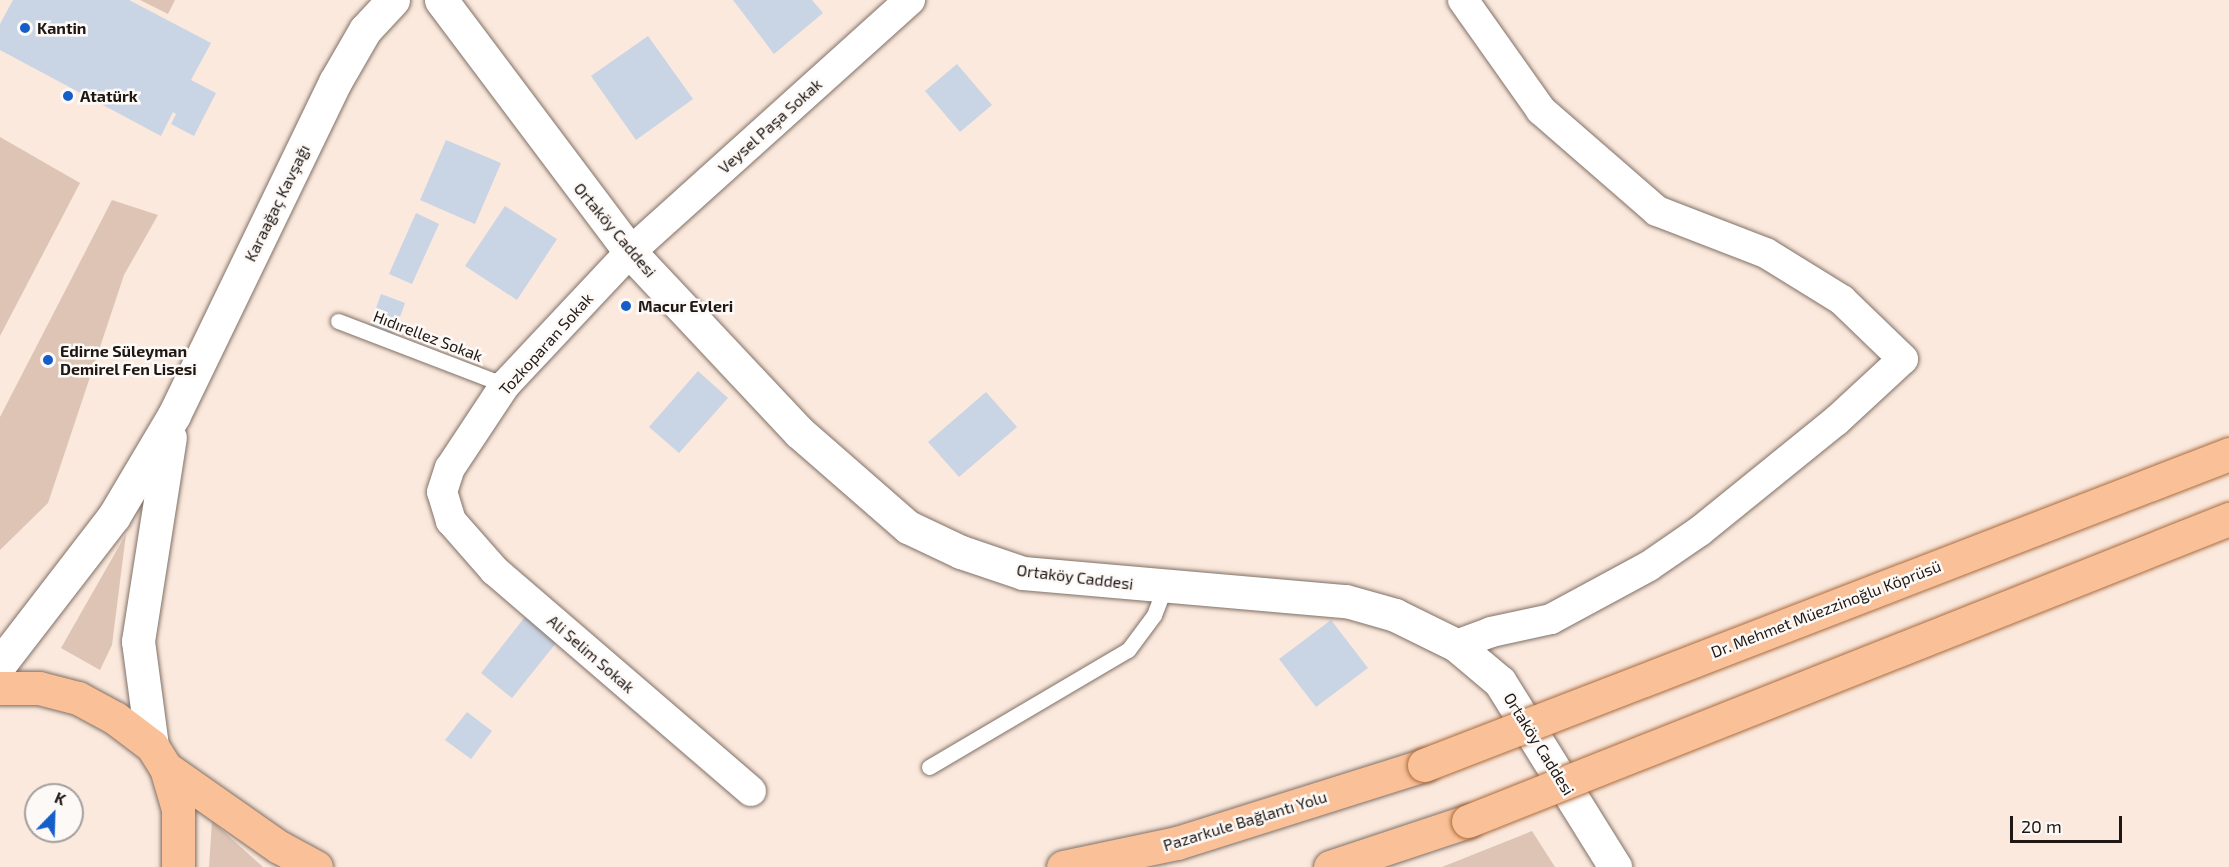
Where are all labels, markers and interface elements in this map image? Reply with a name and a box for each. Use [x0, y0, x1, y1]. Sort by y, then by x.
place label: Kantin [37, 18, 86, 38]
marker: Kantin [18, 21, 32, 35]
street label: Veysel Paşa Sokak [714, 74, 826, 178]
place label: Atatürk [80, 86, 138, 106]
marker: Atatürk [61, 89, 75, 103]
street label: Karaağaç Kavşağı [240, 141, 314, 265]
street label: Ortaköy Caddesi [570, 179, 660, 281]
street label: Tozkoparan Sokak [495, 289, 597, 399]
place label: Macur Evleri [638, 296, 734, 316]
marker: Macur Evleri [619, 299, 633, 313]
street label: Hıdırellez Sokak [371, 306, 485, 366]
place label: Edirne Süleyman Demirel Fen Lisesi [60, 341, 197, 379]
marker: Edirne Süleyman Demirel Fen Lisesi [41, 353, 55, 367]
street label: Dr. Mehmet Müezzinoğlu Köprüsü [1708, 556, 1944, 662]
street label: Ortaköy Caddesi [1015, 560, 1135, 594]
street label: Ali Selim Sokak [543, 611, 639, 697]
street label: Ortaköy Caddesi [1500, 689, 1578, 799]
north arrow [24, 783, 84, 843]
text: K [52, 787, 69, 809]
street label: Pazarkule Bağlantı Yolu [1161, 787, 1329, 855]
scale bar [2013, 804, 2126, 842]
text: 20 m [2021, 815, 2062, 837]

